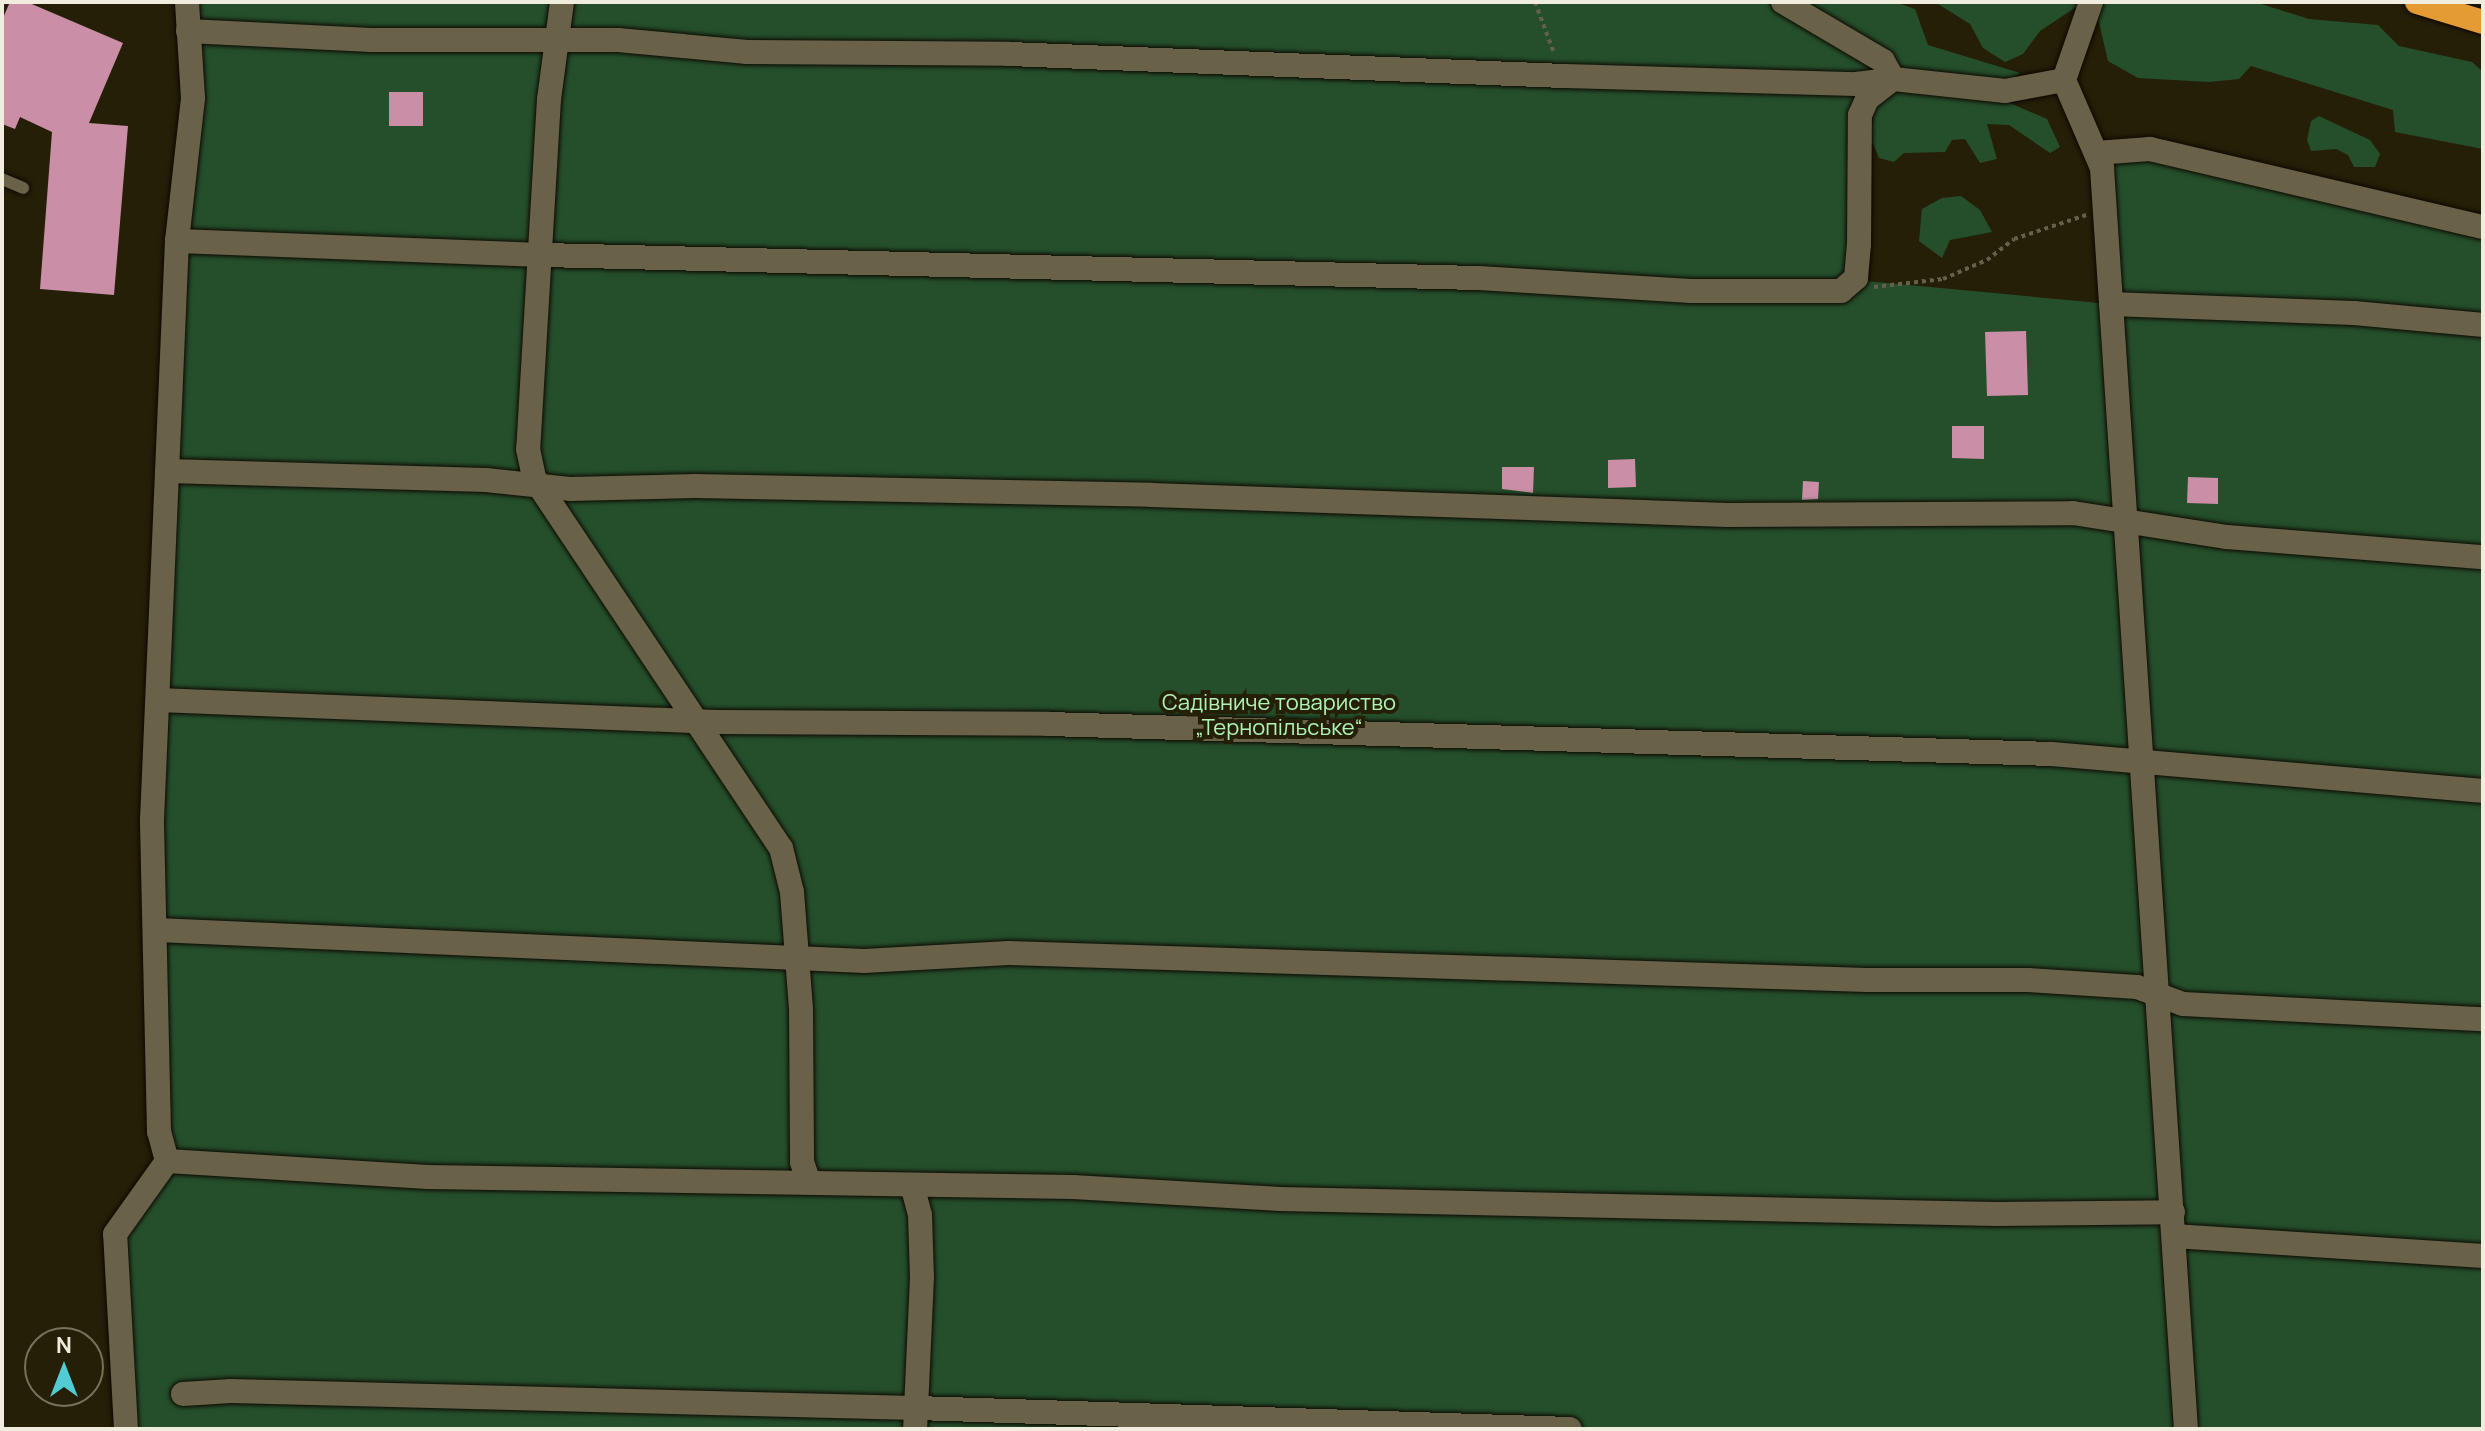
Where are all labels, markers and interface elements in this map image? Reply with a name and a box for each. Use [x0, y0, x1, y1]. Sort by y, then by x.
park label: Садівниче товариство „Тернопільське“ [1162, 689, 1396, 740]
north arrow [24, 1327, 104, 1407]
text: N [56, 1330, 72, 1360]

